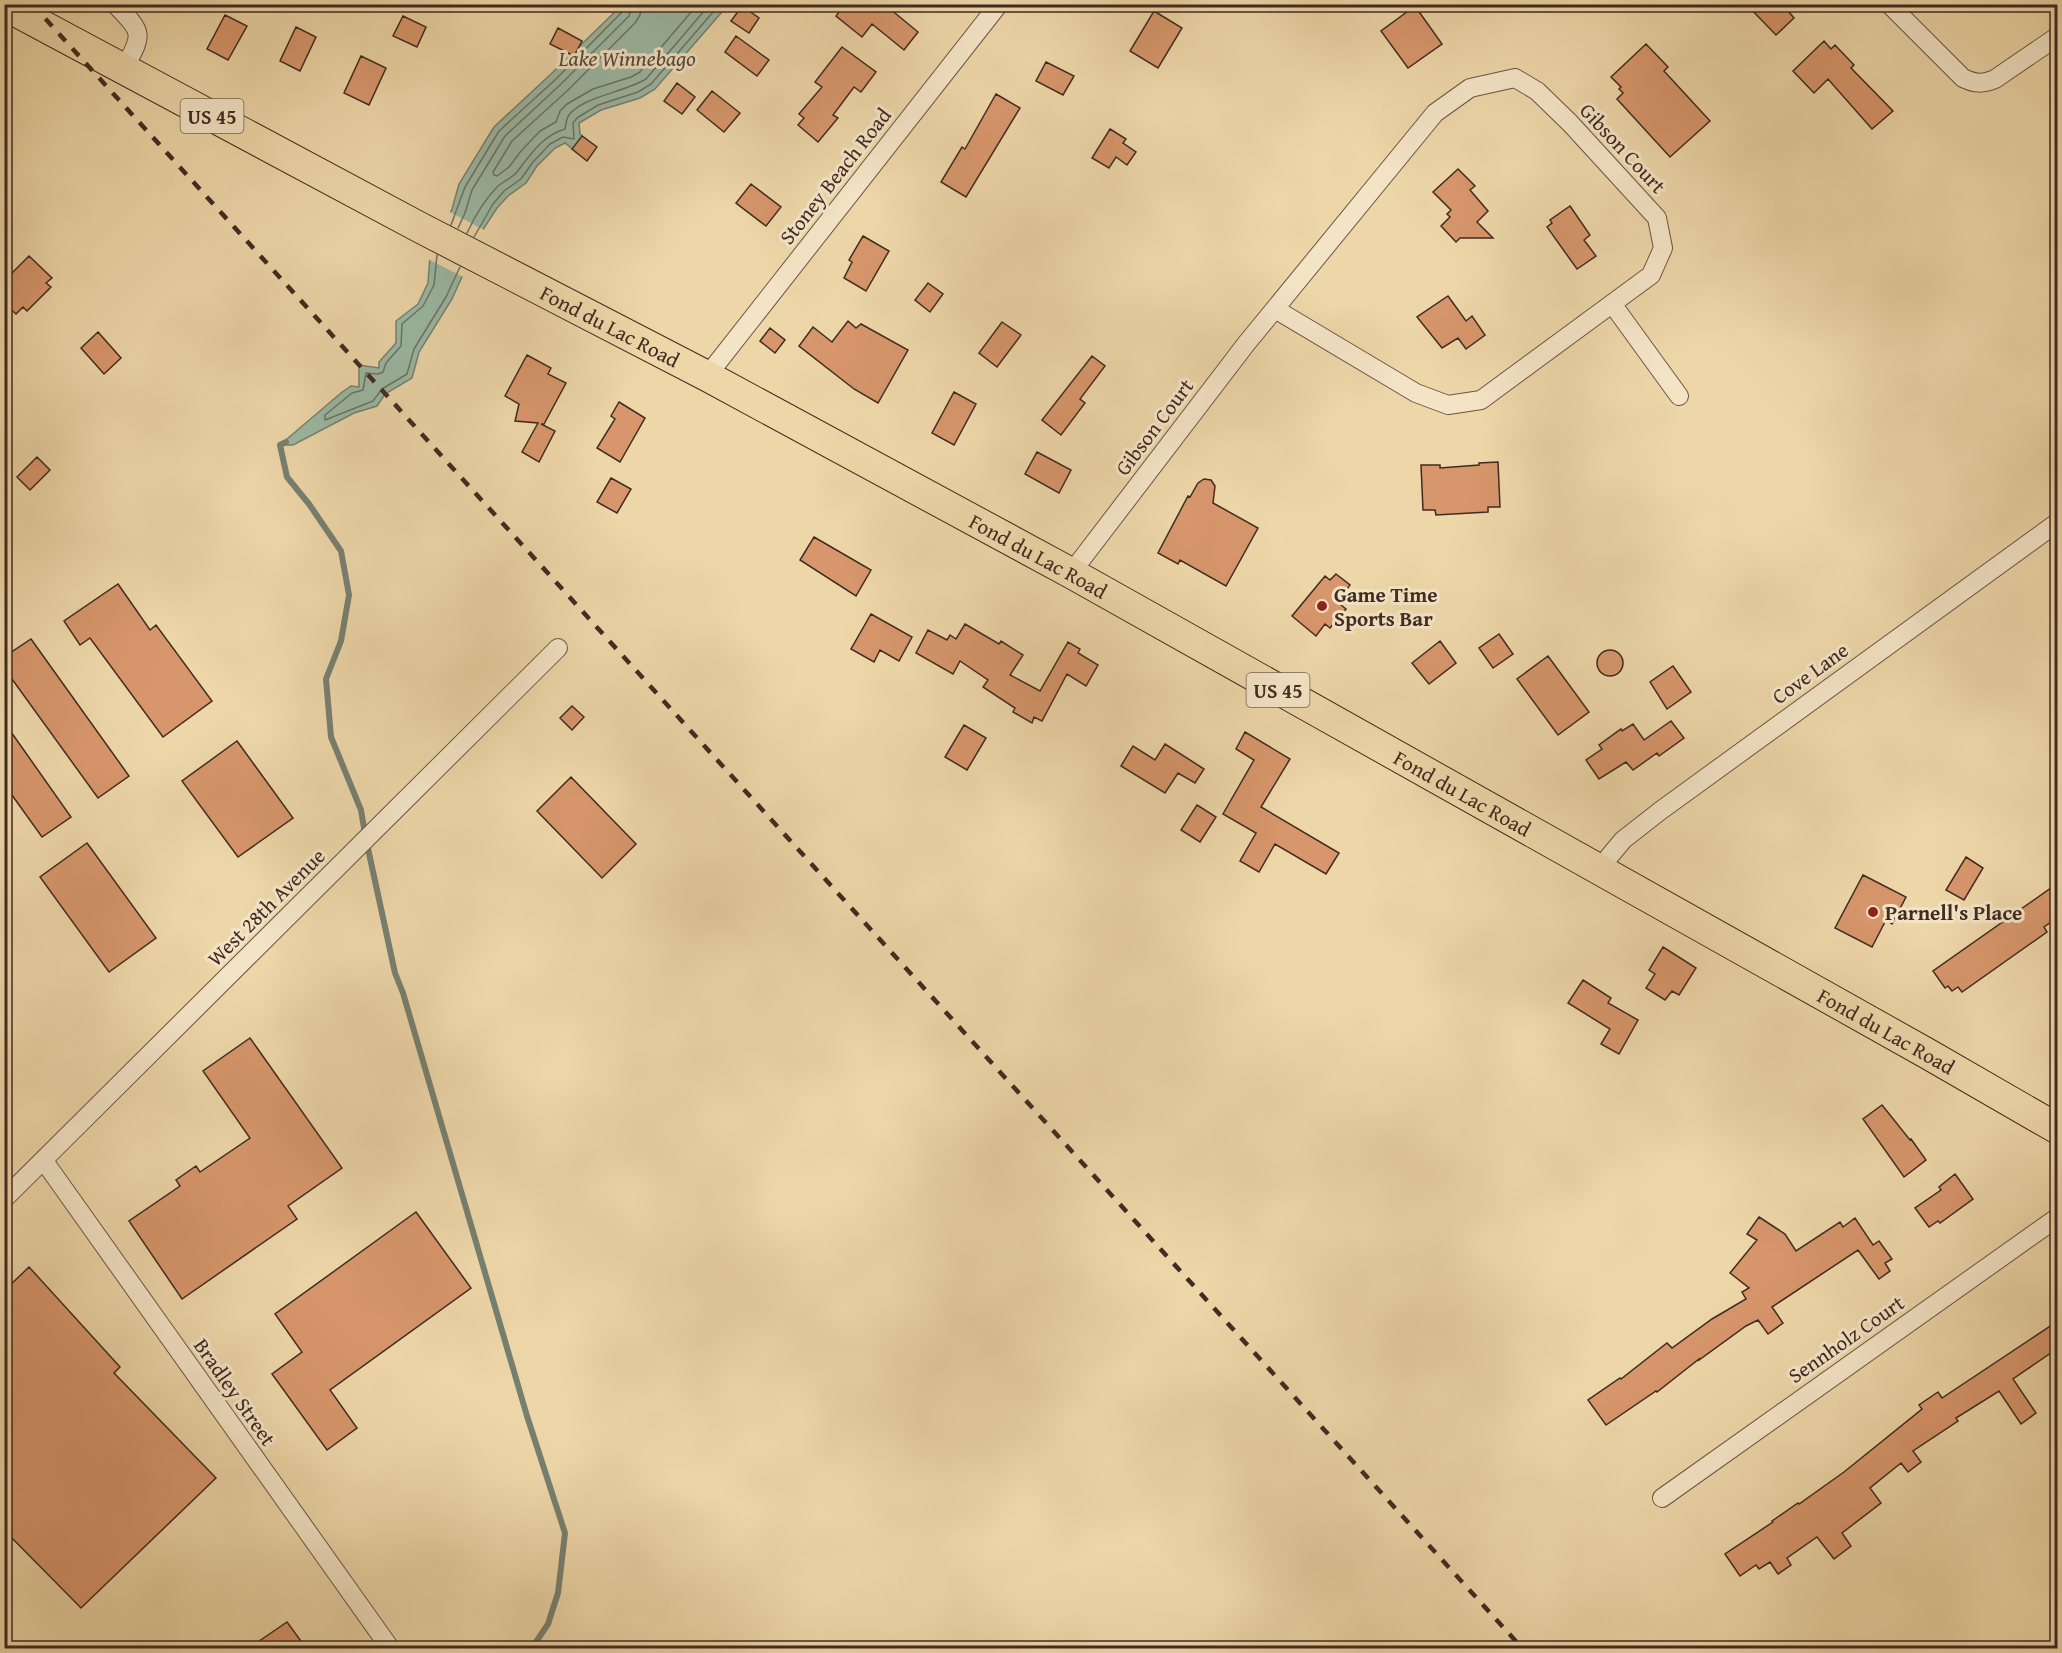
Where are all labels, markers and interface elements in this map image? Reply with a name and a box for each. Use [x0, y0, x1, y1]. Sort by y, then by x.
water label: Lake Winnebago [557, 42, 696, 74]
street label: Gibson Court [1573, 96, 1674, 201]
road number: US 45 [180, 99, 244, 133]
street label: Stoney Beach Road [772, 100, 899, 251]
street label: Fond du Lac Road [535, 277, 686, 375]
street label: Gibson Court [1107, 372, 1201, 482]
street label: Fond du Lac Road [964, 505, 1114, 606]
place label: Game Time Sports Bar [1334, 579, 1438, 634]
marker: Game Time Sports Bar [1315, 599, 1329, 613]
street label: Cove Lane [1765, 635, 1855, 711]
road number: US 45 [1246, 673, 1310, 707]
street label: Fond du Lac Road [1388, 742, 1538, 844]
street label: West 28th Avenue [200, 841, 332, 973]
place label: Parnell's Place [1885, 897, 2022, 928]
marker: Parnell's Place [1866, 905, 1880, 919]
street label: Fond du Lac Road [1812, 980, 1962, 1082]
street label: Sennholz Court [1782, 1287, 1911, 1391]
street label: Bradley Street [186, 1332, 284, 1453]

